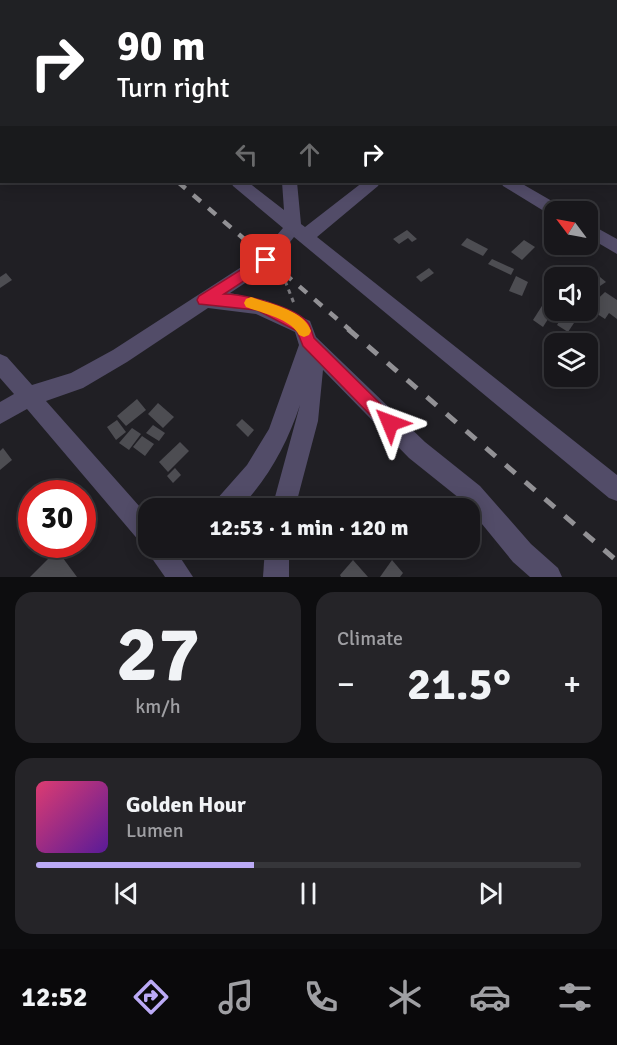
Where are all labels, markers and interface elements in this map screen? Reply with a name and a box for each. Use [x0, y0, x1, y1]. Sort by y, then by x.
text: 90 m [117, 21, 206, 72]
icon: right [18, 24, 96, 102]
text: Turn right [117, 72, 230, 105]
icon: left [230, 138, 263, 171]
icon: ahead [293, 138, 326, 171]
icon: right [356, 138, 389, 171]
north arrow [544, 201, 598, 255]
map controls [544, 201, 598, 387]
pin [240, 234, 291, 285]
icon: arrive [249, 243, 282, 276]
button: sound [544, 267, 598, 321]
button: layers [544, 333, 598, 387]
position arrow [358, 391, 422, 455]
speed limit sign: 30 [18, 480, 96, 558]
text: 12:53 · 1 min · 120 m [209, 514, 409, 541]
text: 27 [116, 607, 200, 703]
text: Climate [337, 626, 403, 651]
text: 21.5° [407, 657, 511, 712]
text: − [337, 664, 355, 705]
text: + [563, 664, 581, 705]
text: km/h [135, 694, 181, 719]
text: Golden Hour [126, 791, 246, 818]
text: Lumen [126, 818, 184, 843]
icon: previous [110, 877, 143, 910]
icon: pause [292, 877, 325, 910]
icon: next [474, 877, 507, 910]
icon: directions [130, 976, 172, 1018]
icon: music [215, 976, 257, 1018]
icon: phone [300, 976, 342, 1018]
icon: climate [384, 976, 426, 1018]
icon: car [469, 976, 511, 1018]
icon: filters [554, 976, 596, 1018]
text: 12:52 [21, 981, 88, 1014]

